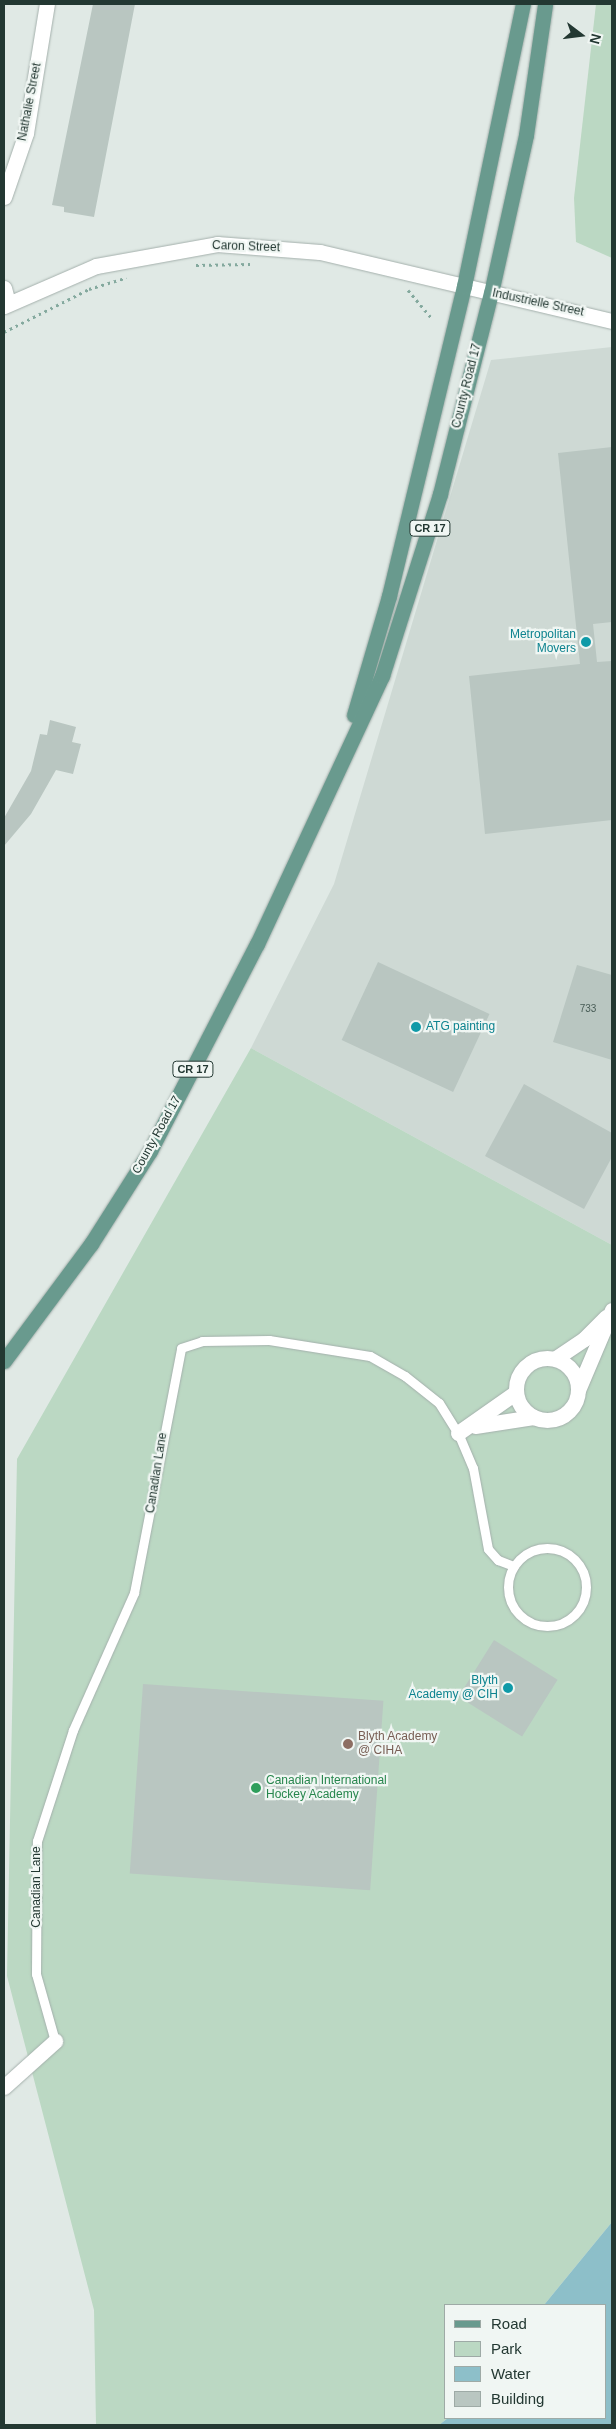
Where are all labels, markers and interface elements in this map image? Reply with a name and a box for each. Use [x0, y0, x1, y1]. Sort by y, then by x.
north arrow [556, 10, 606, 60]
text: N [586, 32, 605, 46]
street label: Nathalie Street [15, 62, 45, 142]
street label: Caron Street [212, 239, 280, 255]
street label: Industrielle Street [491, 286, 585, 320]
street label: County Road 17 [450, 342, 484, 430]
road number: CR 17 [409, 520, 451, 536]
place label: Metropolitan Movers [510, 628, 576, 656]
marker: Metropolitan Movers [580, 636, 592, 648]
house number: 733 [580, 1003, 596, 1015]
place label: ATG painting [426, 1020, 495, 1034]
marker: ATG painting [410, 1021, 422, 1033]
road number: CR 17 [172, 1060, 214, 1078]
street label: County Road 17 [130, 1094, 184, 1176]
street label: Canadian Lane [144, 1432, 170, 1514]
place label: Blyth Academy @ CIH [408, 1674, 498, 1702]
marker: Blyth Academy @ CIH [502, 1682, 514, 1694]
place label: Blyth Academy @ CIHA [358, 1730, 438, 1758]
marker: Blyth Academy @ CIHA [342, 1738, 354, 1750]
place label: Canadian International Hockey Academy [266, 1774, 387, 1802]
marker: Canadian International Hockey Academy [250, 1782, 262, 1794]
street label: Canadian Lane [30, 1846, 44, 1928]
legend [444, 2304, 606, 2419]
text: Road [491, 2315, 527, 2332]
text: Park [491, 2340, 522, 2357]
text: Water [491, 2365, 530, 2382]
text: Building [491, 2390, 544, 2407]

